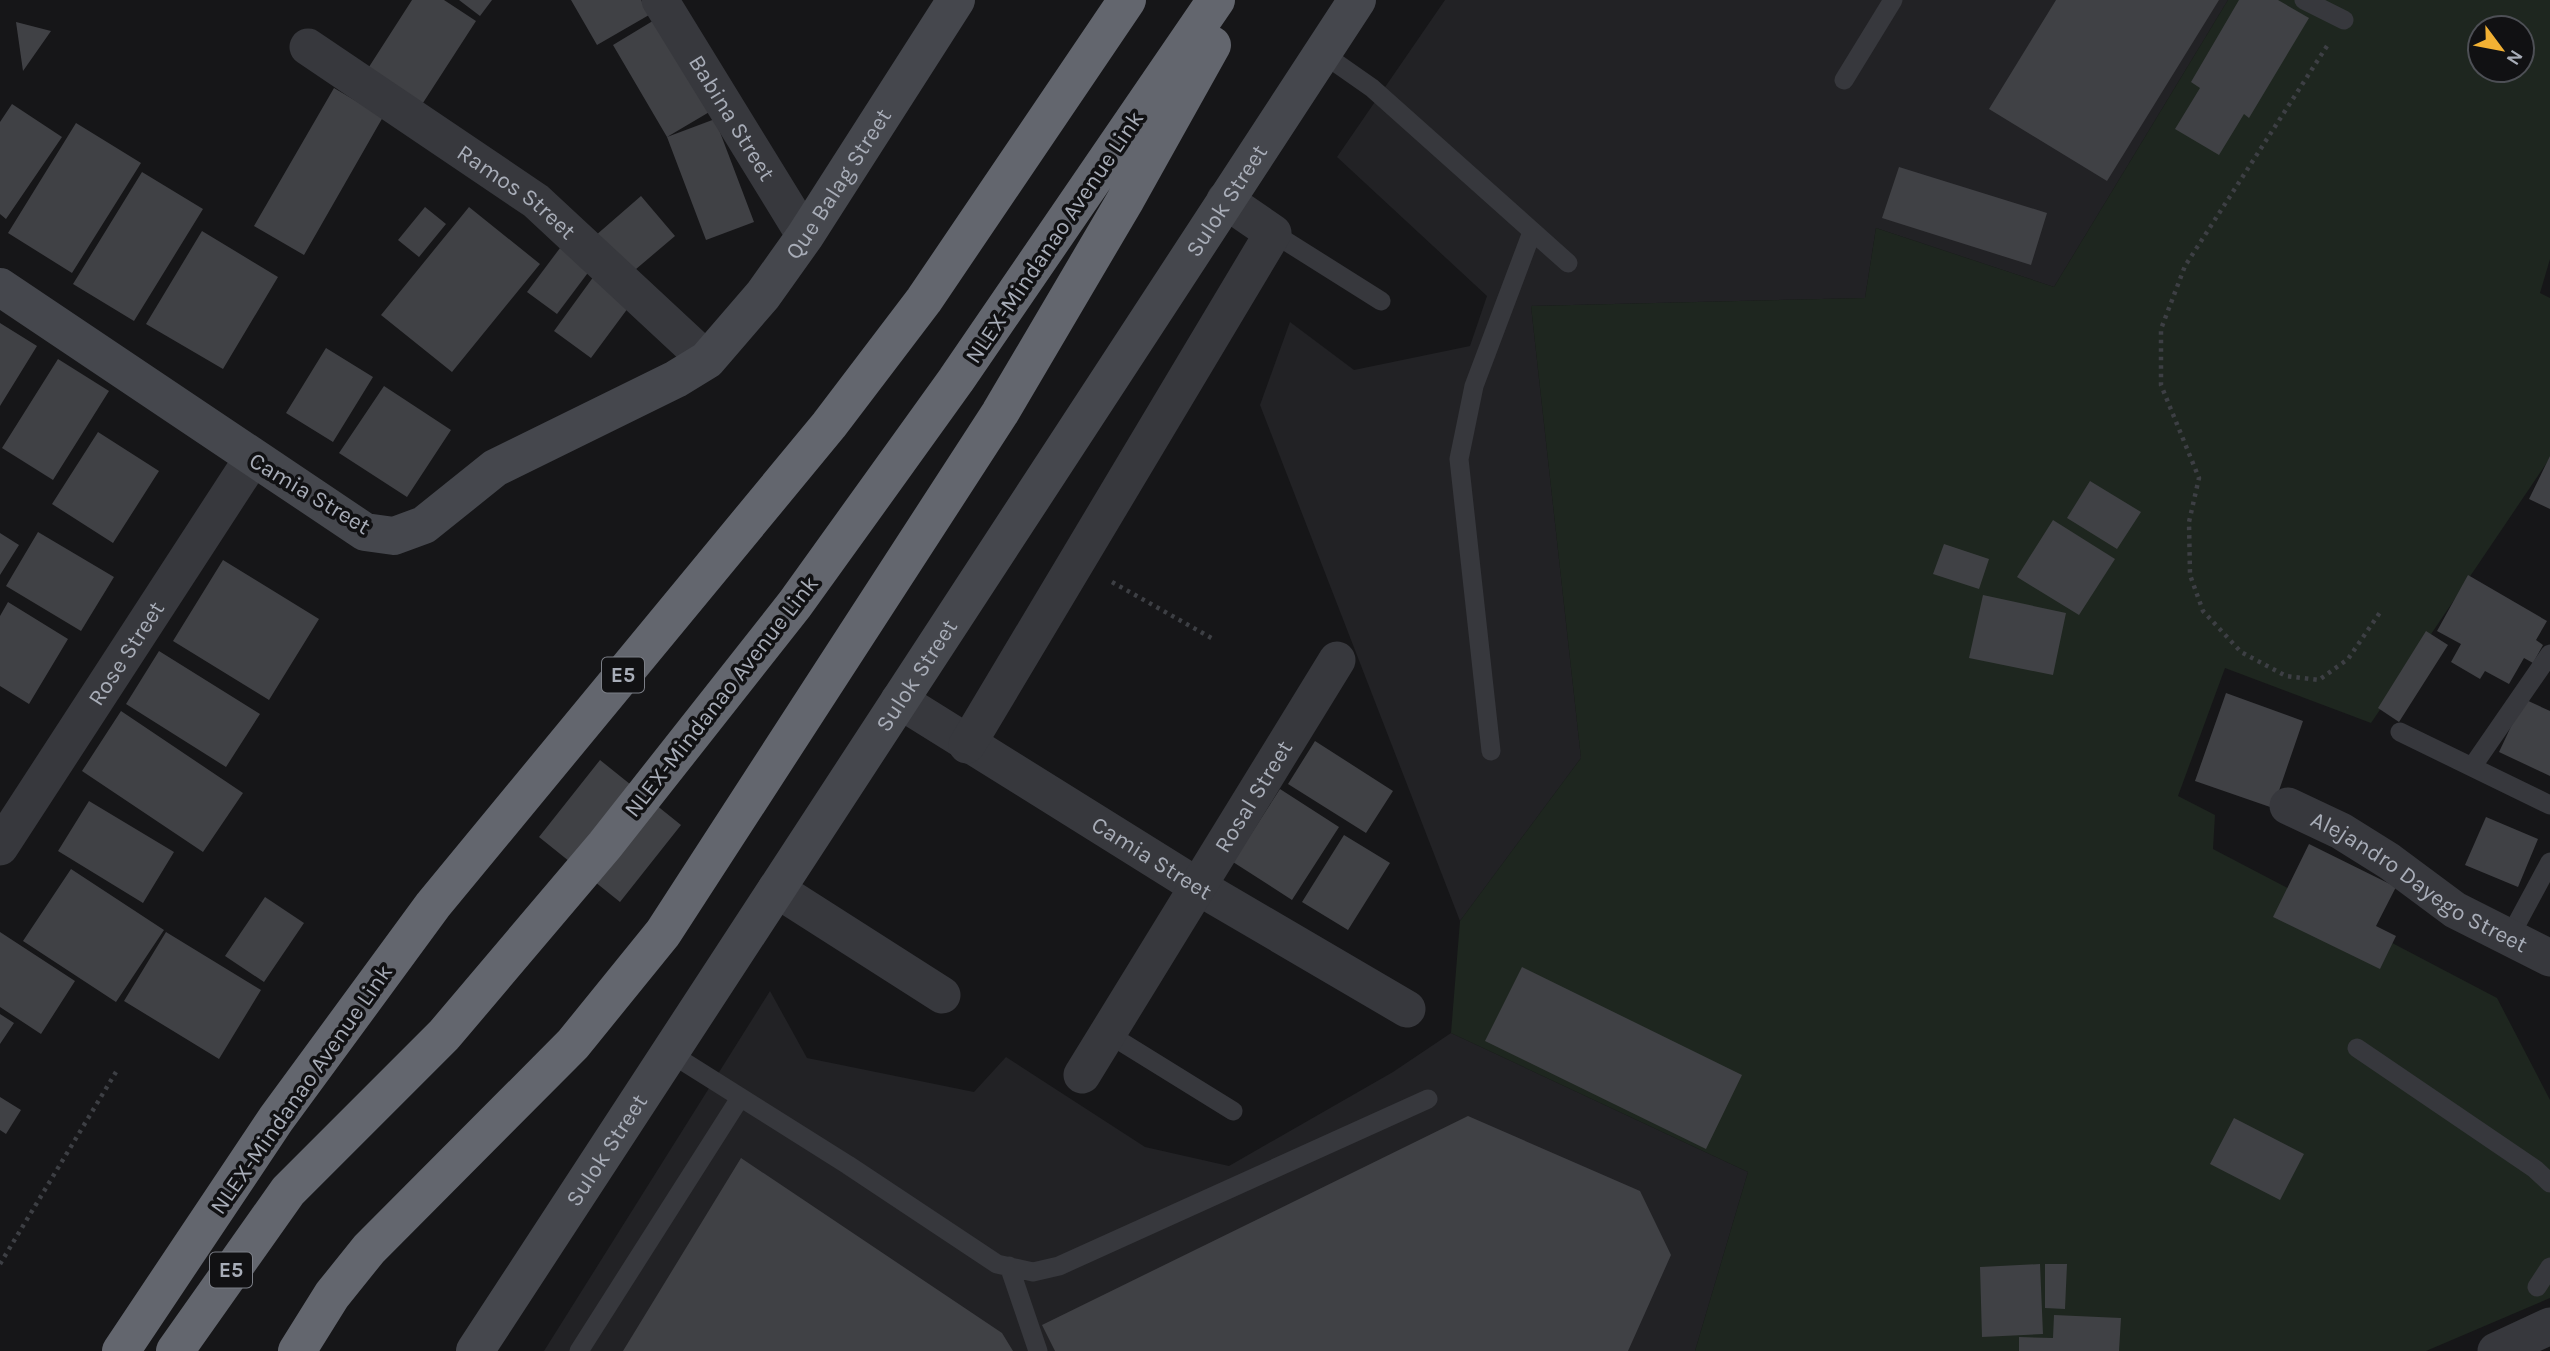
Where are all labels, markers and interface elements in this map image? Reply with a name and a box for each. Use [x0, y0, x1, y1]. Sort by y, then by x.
north arrow [2466, 14, 2536, 84]
text: N [2502, 46, 2528, 69]
street label: Babina Street [683, 50, 781, 186]
street label: Que Balag Street [780, 103, 897, 265]
street label: NLEX-Mindanao Avenue Link [960, 106, 1149, 369]
street label: Ramos Street [452, 139, 581, 245]
street label: Sulok Street [1180, 139, 1273, 262]
street label: Camia Street [244, 447, 375, 540]
street label: NLEX-Mindanao Avenue Link [619, 570, 824, 822]
street label: Rose Street [82, 596, 170, 711]
street label: Sulok Street [870, 614, 963, 737]
road number: E5 [602, 658, 644, 692]
street label: Rosal Street [1209, 735, 1298, 858]
street label: Alejandro Dayego Street [2307, 806, 2532, 959]
street label: Camia Street [1086, 811, 1217, 906]
street label: NLEX-Mindanao Avenue Link [205, 959, 398, 1219]
street label: Sulok Street [560, 1089, 653, 1211]
road number: E5 [210, 1252, 252, 1288]

